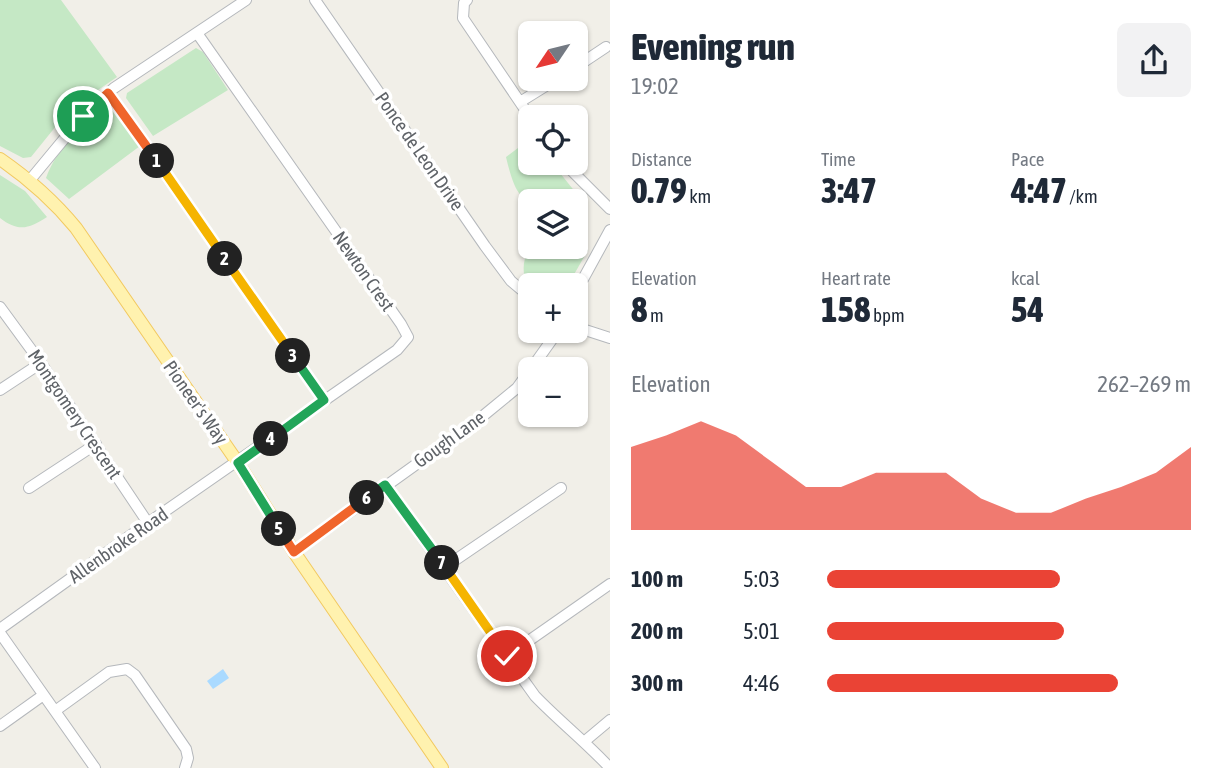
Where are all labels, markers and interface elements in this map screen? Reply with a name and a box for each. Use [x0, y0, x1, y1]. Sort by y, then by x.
north arrow [518, 21, 588, 91]
map controls [518, 21, 588, 427]
button: share [1117, 23, 1191, 97]
text: Evening run [631, 25, 795, 68]
text: 19:02 [631, 73, 679, 99]
pin [53, 86, 113, 146]
street label: Ponce de Leon Drive [371, 88, 469, 214]
icon: arrive [64, 97, 102, 135]
button: locate [518, 105, 588, 175]
pin: 1 [140, 144, 174, 178]
text: Distance [631, 148, 692, 170]
text: Time [821, 148, 856, 170]
text: Pace [1011, 148, 1044, 170]
text: 1 [152, 149, 161, 171]
text: 0.79 [631, 170, 687, 210]
text: 3:47 [821, 170, 877, 210]
text: 4:47 [1011, 170, 1067, 210]
text: km [687, 185, 711, 207]
text: /km [1067, 185, 1098, 207]
button: layers [518, 189, 588, 259]
street label: Newton Crest [329, 227, 399, 315]
pin: 2 [208, 242, 243, 276]
text: 2 [220, 247, 229, 269]
text: Elevation [631, 267, 697, 289]
text: Heart rate [821, 267, 891, 289]
text: kcal [1011, 267, 1040, 289]
button: + [518, 273, 588, 343]
text: 8 [631, 289, 647, 329]
text: 158 [821, 289, 870, 329]
text: 54 [1011, 289, 1044, 329]
text: m [647, 304, 664, 326]
text: bpm [870, 304, 905, 326]
pin: 3 [276, 338, 310, 374]
text: 3 [288, 344, 297, 366]
street label: Montgomery Crescent [24, 345, 126, 483]
street label: Pioneer's Way [159, 356, 233, 448]
button: − [518, 357, 588, 427]
text: Elevation [631, 371, 711, 397]
text: 262–269 m [1097, 371, 1191, 397]
street label: Gough Lane [409, 406, 489, 472]
pin: 4 [254, 422, 288, 457]
text: 4 [266, 427, 275, 449]
pin: 6 [350, 480, 384, 516]
text: 6 [362, 486, 371, 508]
street label: Allenbroke Road [64, 503, 172, 587]
pin: 5 [262, 512, 296, 546]
text: 5 [274, 517, 283, 539]
pin: 7 [424, 546, 460, 580]
text: 7 [437, 551, 446, 573]
text: 100 m [631, 566, 683, 592]
text: 5:03 [743, 566, 780, 592]
text: 200 m [631, 618, 683, 644]
text: 5:01 [743, 618, 780, 644]
pin [477, 626, 537, 686]
icon: check [488, 637, 526, 675]
text: 300 m [631, 670, 683, 696]
text: 4:46 [743, 670, 780, 696]

